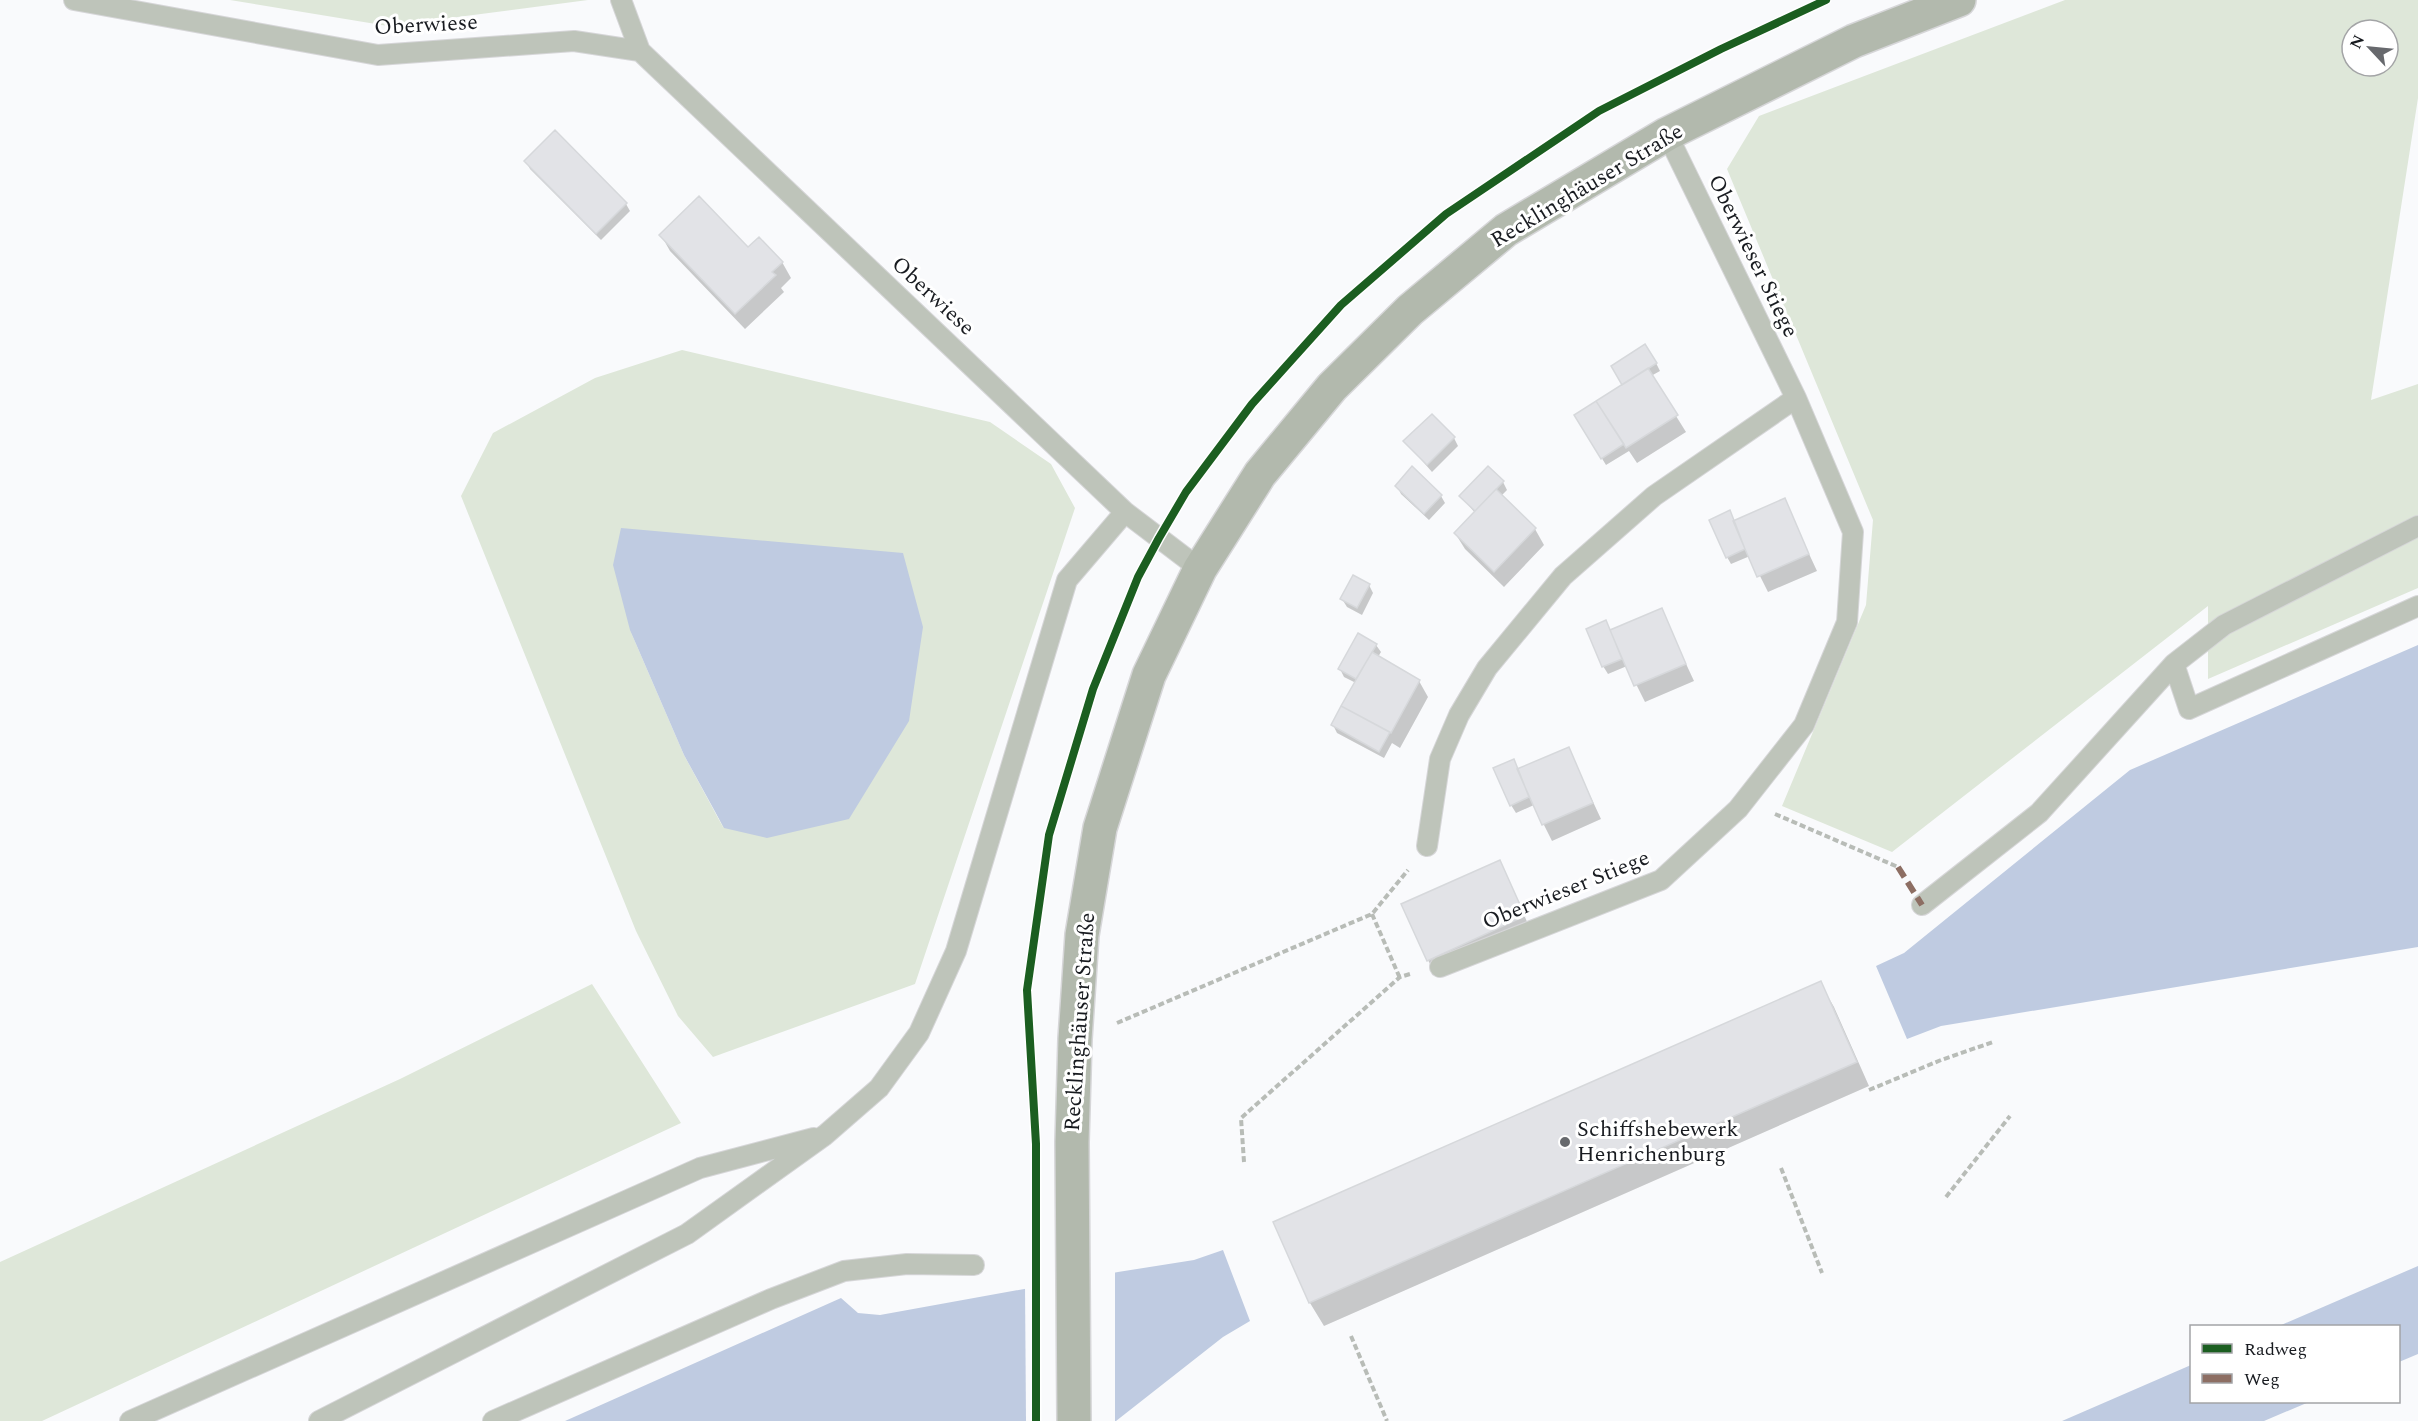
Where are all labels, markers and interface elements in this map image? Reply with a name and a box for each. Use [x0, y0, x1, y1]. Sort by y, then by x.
street label: Oberwiese [373, 6, 479, 44]
north arrow [2340, 18, 2400, 78]
text: N [2344, 31, 2371, 53]
street label: Recklinghäuser Straße [1484, 115, 1690, 257]
street label: Oberwieser Stiege [1699, 169, 1807, 343]
street label: Oberwiese [884, 249, 982, 343]
street label: Oberwieser Stiege [1477, 841, 1655, 939]
street label: Recklinghäuser Straße [1056, 911, 1104, 1133]
place label: Schiffshebewerk Henrichenburg [1577, 1113, 1739, 1171]
marker: Schiffshebewerk Henrichenburg [1558, 1135, 1572, 1149]
legend [2190, 1325, 2400, 1403]
text: Radweg [2244, 1336, 2307, 1363]
text: Weg [2244, 1366, 2280, 1393]

